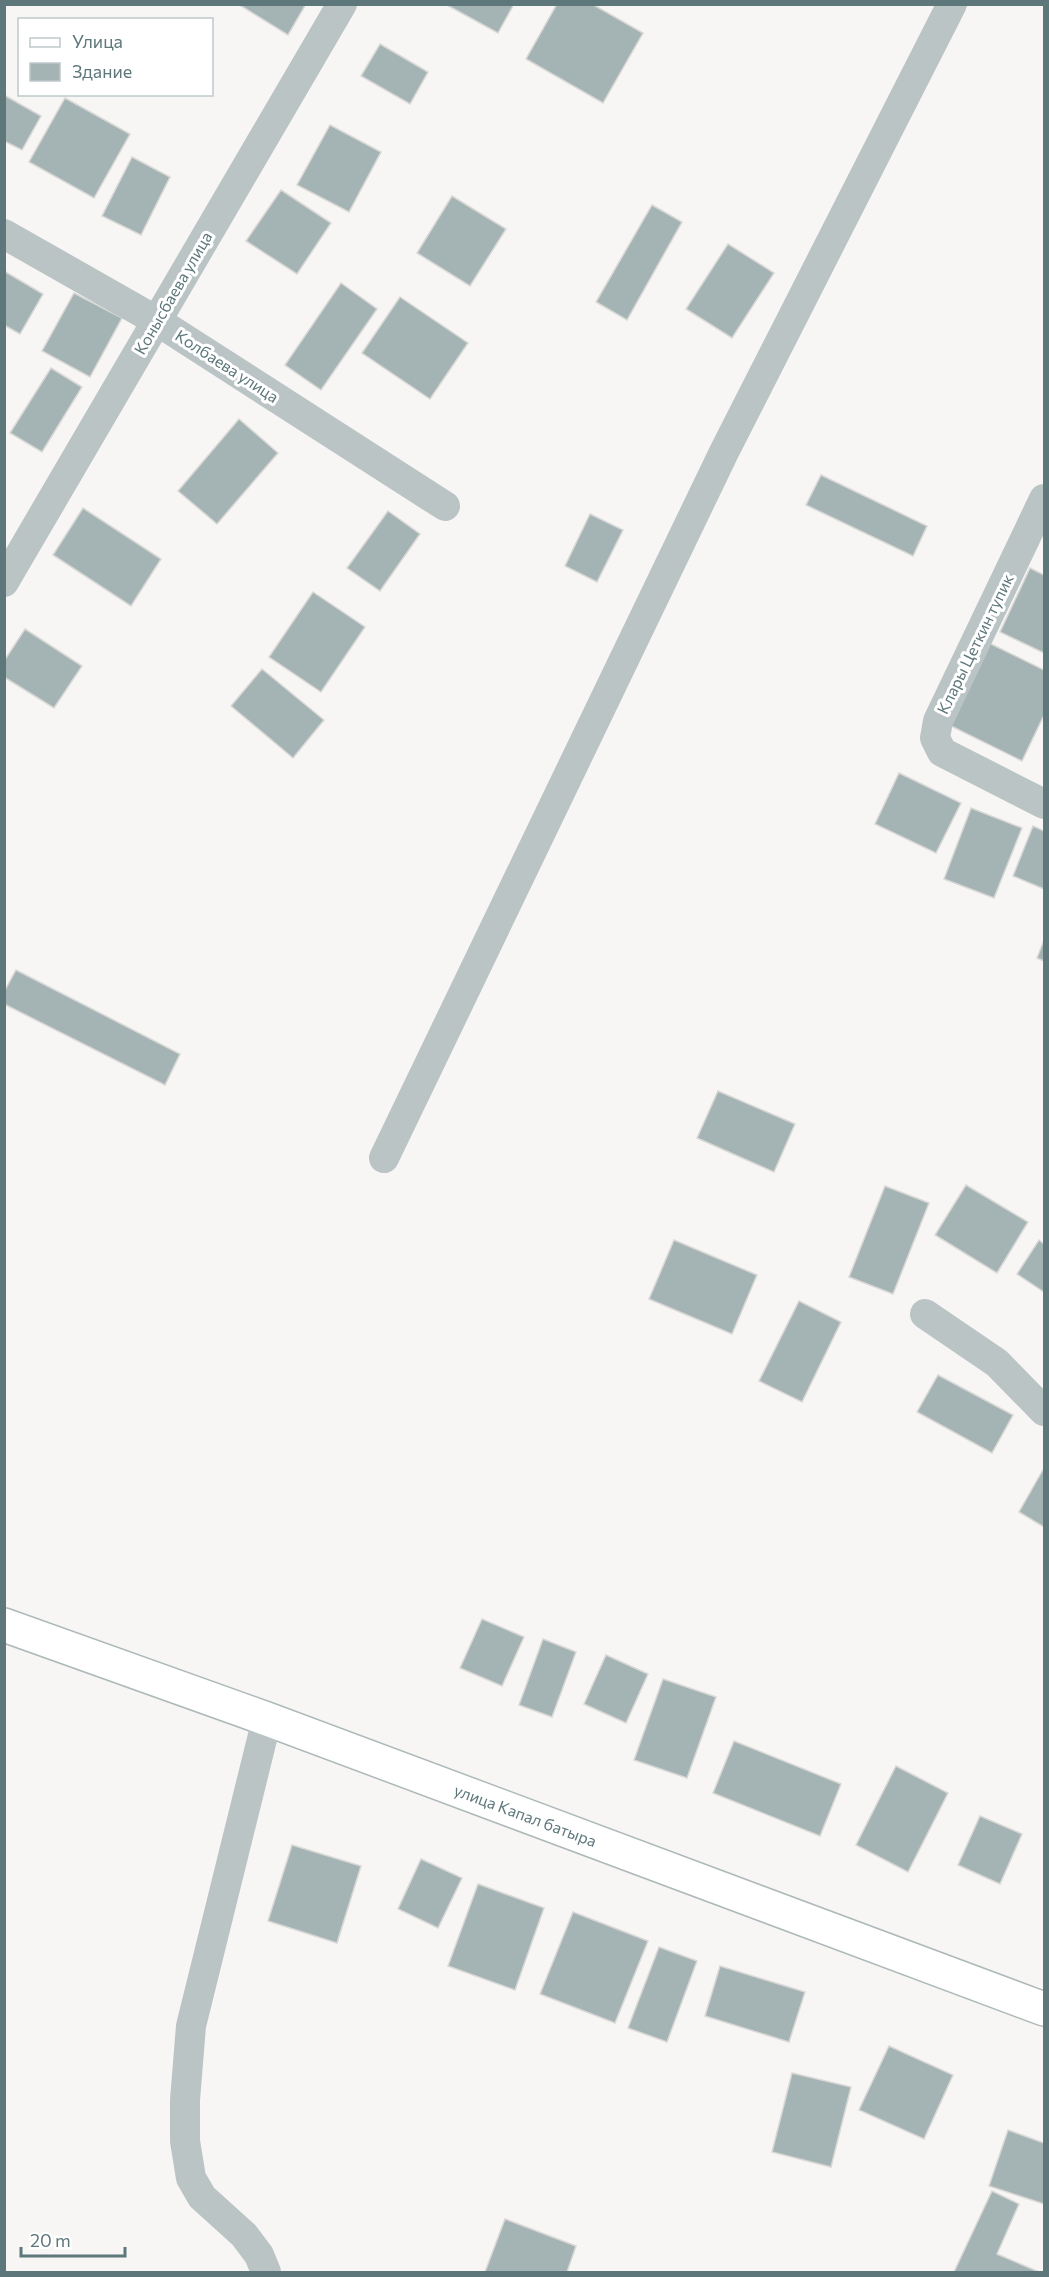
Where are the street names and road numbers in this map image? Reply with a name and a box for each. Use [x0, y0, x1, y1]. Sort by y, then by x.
street label: Конысбаева улица [130, 228, 215, 357]
street label: Колбаева улица [172, 325, 282, 406]
street label: Клары Цеткин тупик [932, 570, 1017, 717]
street label: улица Капал батыра [452, 1780, 599, 1850]

